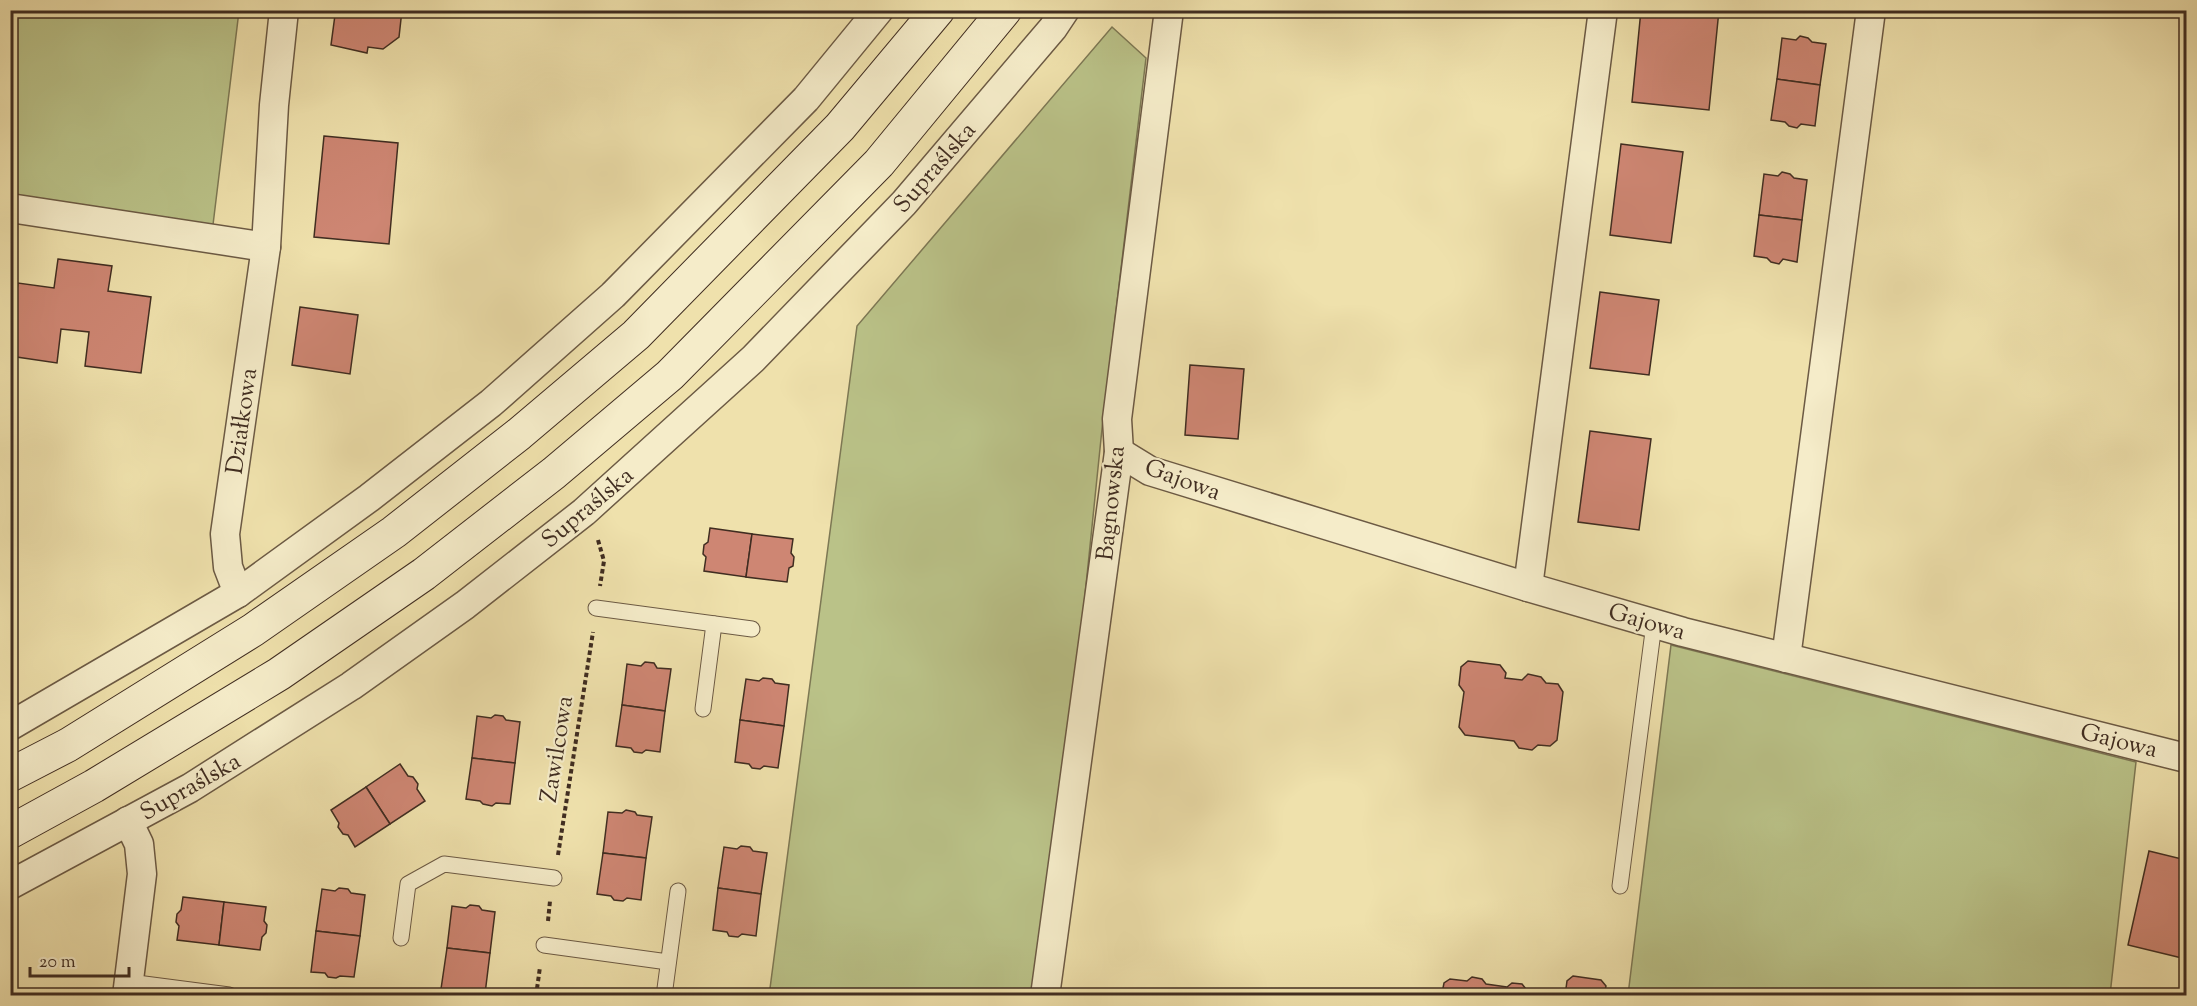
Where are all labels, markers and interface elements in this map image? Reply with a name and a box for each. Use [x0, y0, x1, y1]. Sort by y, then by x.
street label: Supraślska [886, 115, 985, 221]
street label: Działkowa [219, 366, 267, 477]
street label: Bagnowska [1089, 444, 1135, 562]
street label: Gajowa [1140, 451, 1225, 510]
street label: Supraślska [535, 460, 642, 557]
street label: Gajowa [1604, 596, 1689, 650]
street label: Zawilcowa [533, 693, 583, 805]
street label: Gajowa [2076, 716, 2161, 768]
street label: Supraślska [134, 745, 248, 830]
scale bar [30, 940, 129, 978]
text: 20 m [39, 950, 76, 976]

